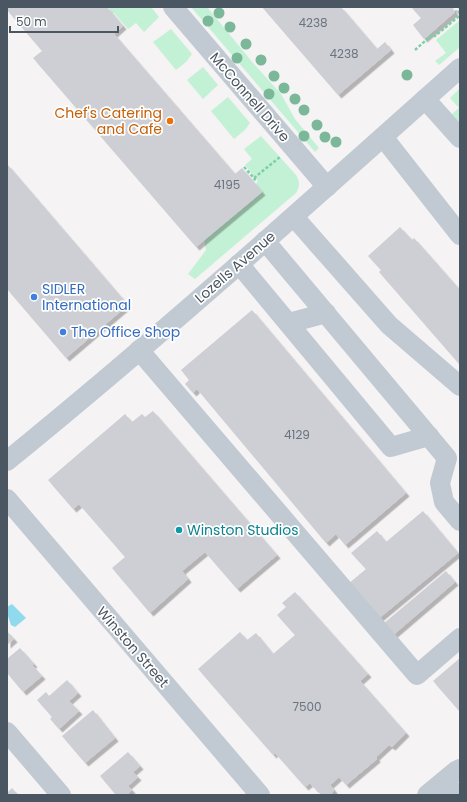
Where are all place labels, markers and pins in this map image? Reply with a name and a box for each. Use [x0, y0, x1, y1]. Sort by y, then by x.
place label: Chef's Catering and Cafe [55, 103, 162, 139]
marker: Chef's Catering and Cafe [165, 116, 175, 126]
place label: SIDLER International [42, 279, 131, 315]
marker: SIDLER International [29, 292, 39, 302]
place label: The Office Shop [71, 322, 180, 342]
marker: The Office Shop [58, 327, 68, 337]
place label: Winston Studios [187, 520, 299, 540]
marker: Winston Studios [174, 525, 184, 535]

